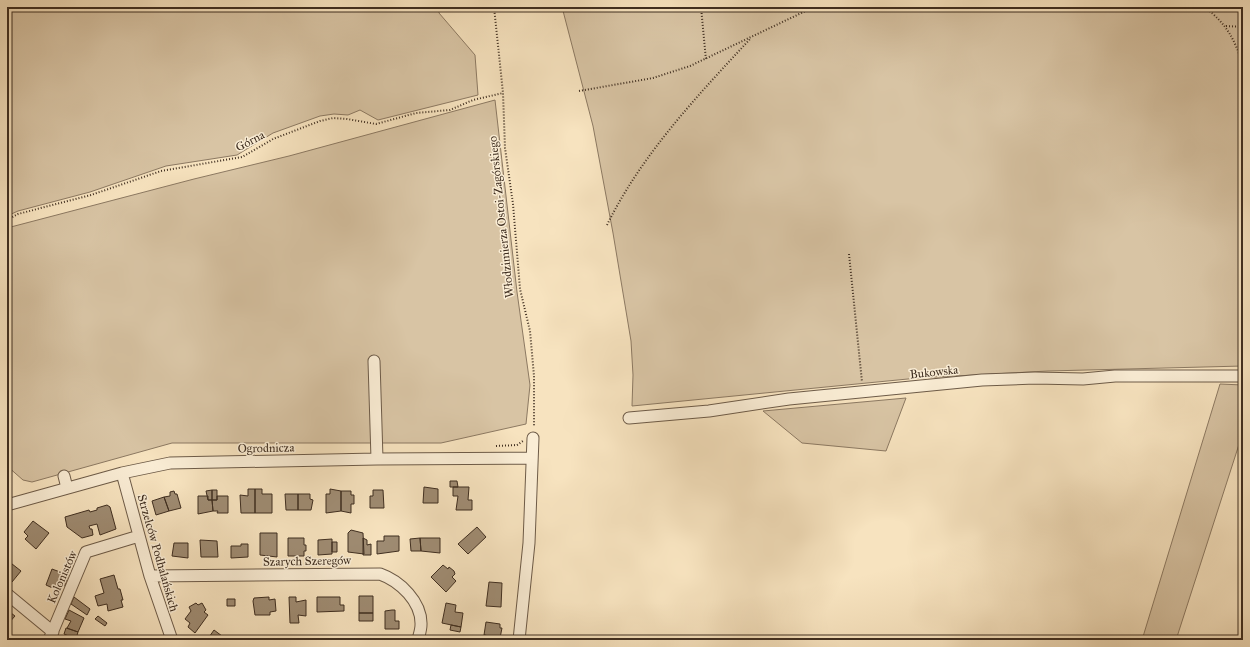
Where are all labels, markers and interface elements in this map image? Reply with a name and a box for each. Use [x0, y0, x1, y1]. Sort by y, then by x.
street label: Górna [233, 127, 268, 154]
street label: Włodzimierza Ostoi-Zagórskiego [486, 135, 517, 299]
street label: Bukowska [909, 362, 960, 382]
street label: Ogrodnicza [237, 440, 295, 456]
street label: Strzelców Podhalańskich [135, 493, 182, 613]
street label: Kolonistów [44, 548, 80, 605]
street label: Szarych Szeregów [263, 553, 351, 570]

